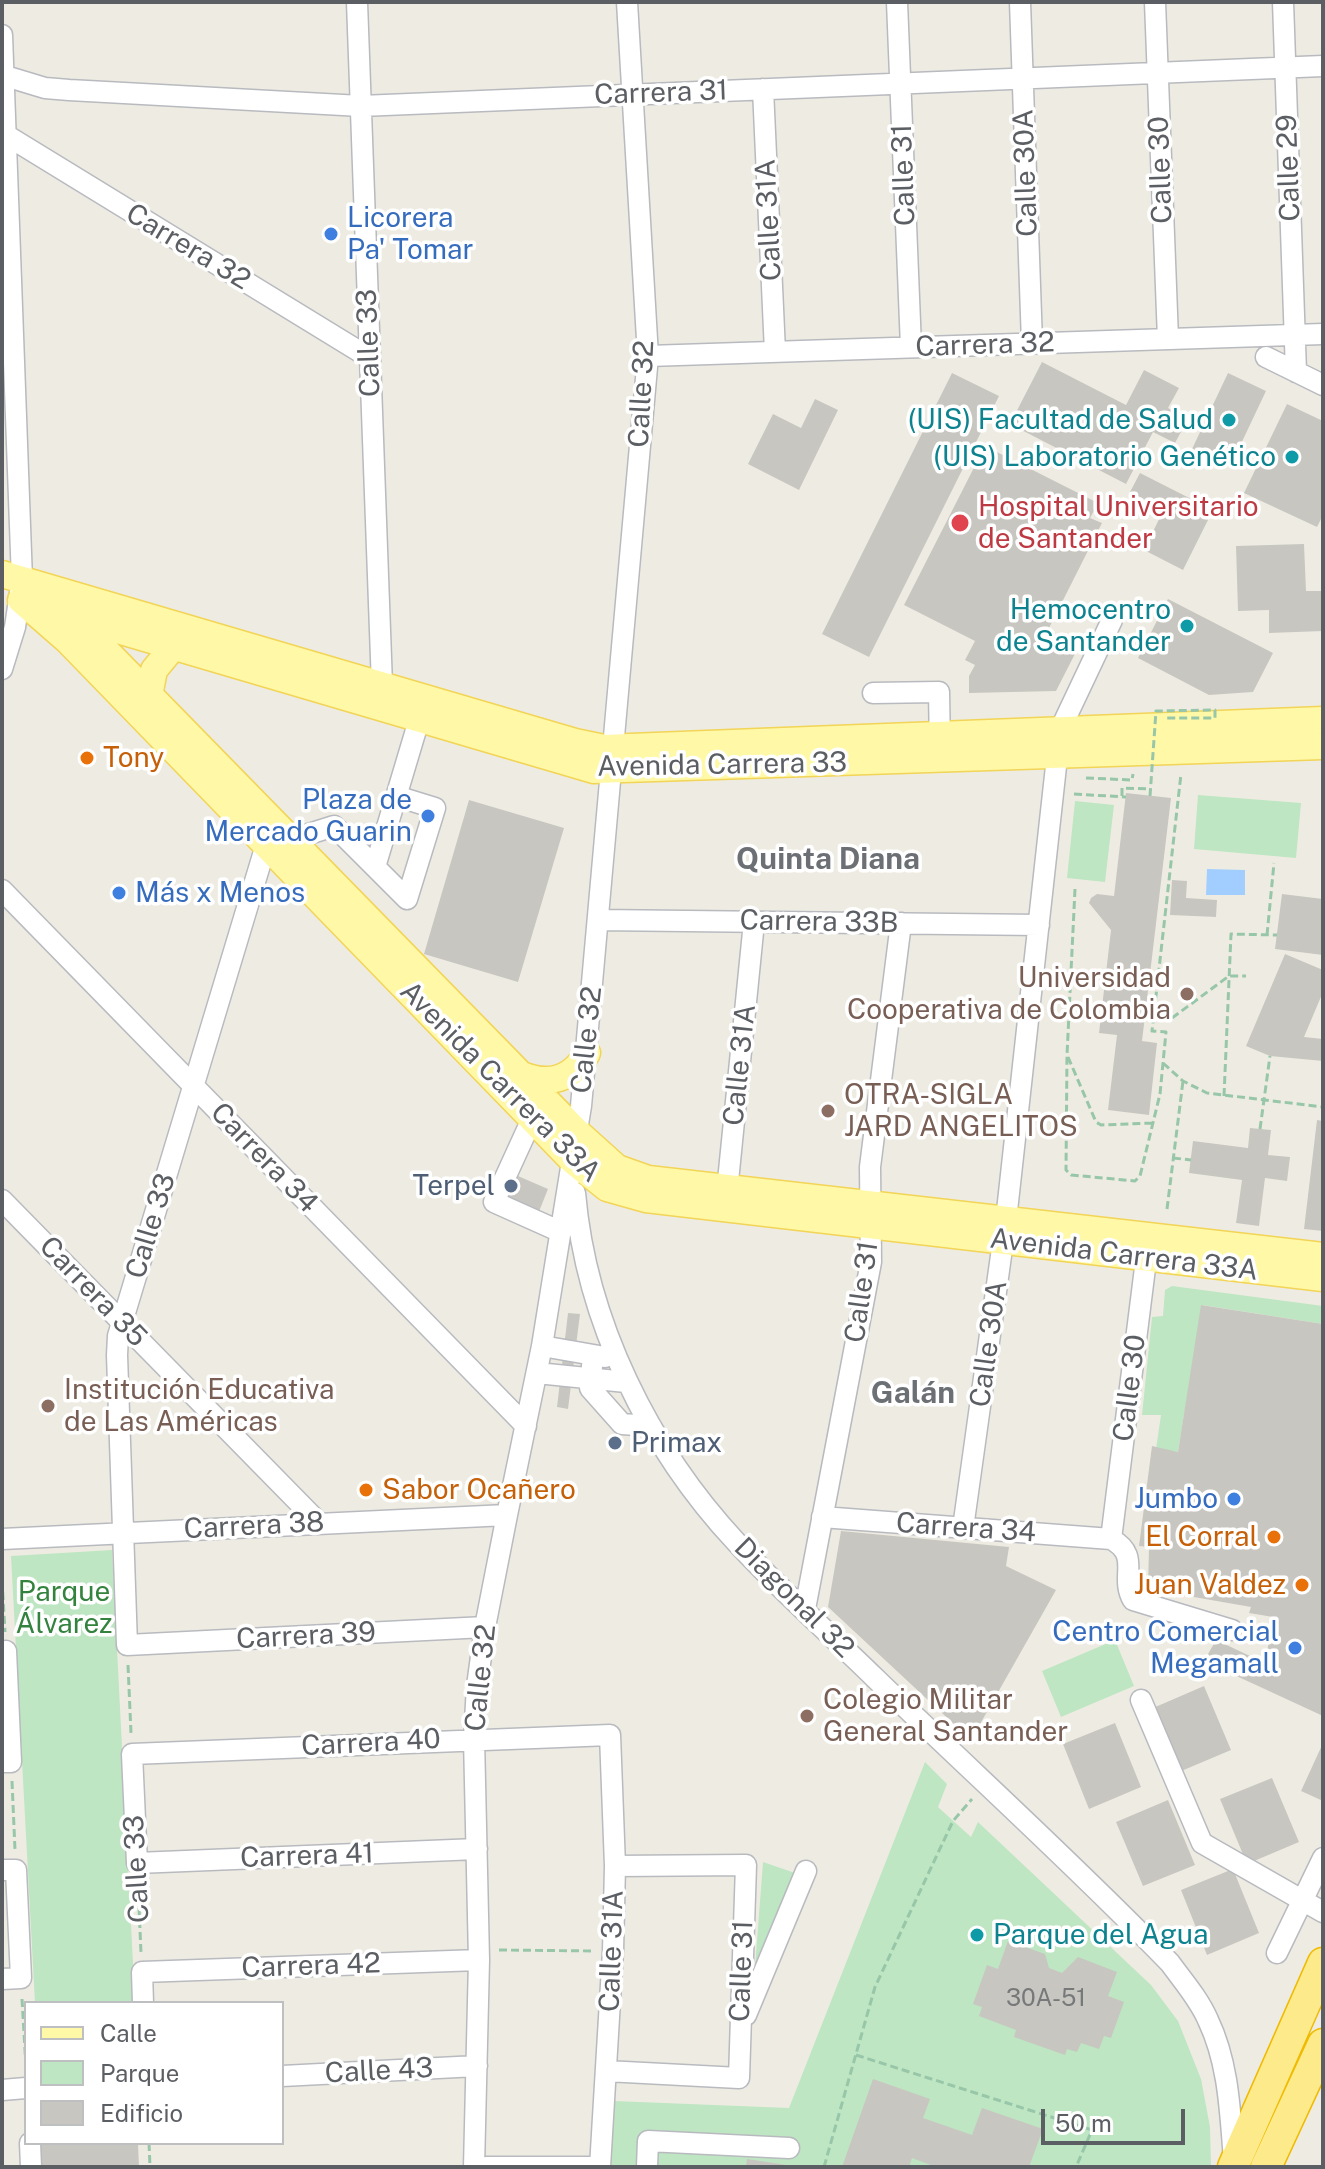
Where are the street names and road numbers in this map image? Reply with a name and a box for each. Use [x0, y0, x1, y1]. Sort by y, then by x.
street label: Carrera 31 [594, 74, 728, 112]
street label: Calle 30A [1007, 109, 1045, 237]
street label: Calle 29 [1270, 114, 1308, 222]
street label: Calle 30 [1142, 116, 1180, 224]
street label: Calle 31 [885, 123, 923, 227]
street label: Calle 31A [749, 158, 789, 282]
street label: Carrera 32 [120, 197, 256, 297]
street label: Calle 33 [350, 288, 388, 398]
street label: Carrera 32 [915, 326, 1055, 364]
street label: Calle 32 [622, 339, 662, 449]
street label: Avenida Carrera 33 [597, 746, 847, 784]
street label: Carrera 33B [739, 904, 899, 940]
street label: Avenida Carrera 33A [393, 975, 607, 1189]
street label: Calle 32 [565, 985, 609, 1095]
street label: Calle 31A [717, 1003, 763, 1127]
street label: Carrera 34 [203, 1096, 325, 1220]
street label: Calle 33 [119, 1169, 183, 1283]
street label: Avenida Carrera 33A [988, 1222, 1260, 1288]
street label: Carrera 35 [32, 1230, 154, 1354]
street label: Calle 31 [838, 1239, 886, 1345]
street label: Calle 30A [963, 1279, 1015, 1409]
street label: Calle 30 [1107, 1333, 1153, 1443]
street label: Carrera 38 [183, 1506, 325, 1546]
street label: Carrera 34 [895, 1506, 1037, 1550]
street label: Diagonal 32 [727, 1531, 861, 1665]
street label: Carrera 39 [235, 1616, 377, 1656]
street label: Calle 32 [459, 1623, 503, 1733]
street label: Carrera 40 [300, 1723, 442, 1763]
street label: Calle 33 [117, 1814, 157, 1924]
street label: Carrera 41 [240, 1837, 374, 1875]
street label: Calle 31A [593, 1889, 631, 2013]
street label: Calle 31 [723, 1919, 761, 2023]
street label: Carrera 42 [241, 1947, 381, 1985]
street label: Calle 43 [324, 2051, 434, 2091]

